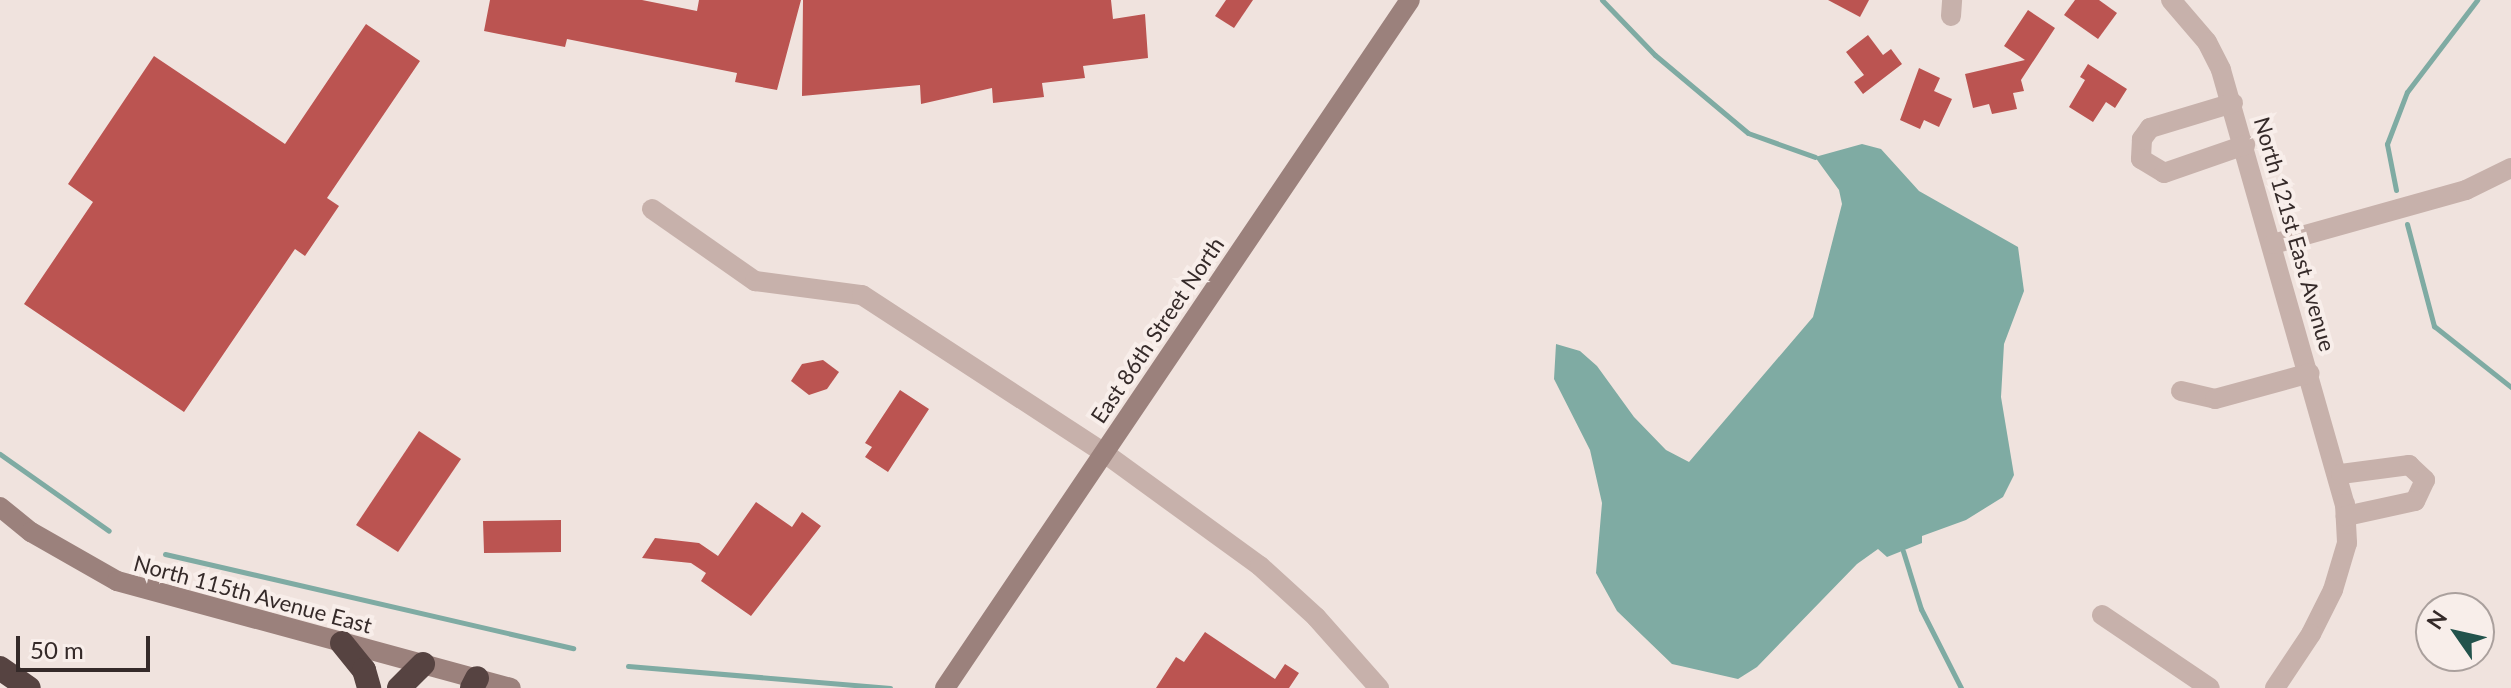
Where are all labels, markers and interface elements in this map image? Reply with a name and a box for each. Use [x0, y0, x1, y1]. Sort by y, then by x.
street label: North 121st East Avenue [2249, 113, 2341, 355]
street label: East 86th Street North [1085, 232, 1229, 428]
street label: North 115th Avenue East [131, 549, 375, 639]
north arrow [2415, 592, 2495, 672]
text: N [2420, 605, 2452, 634]
scale bar [20, 620, 154, 670]
text: 50 m [30, 635, 84, 664]

